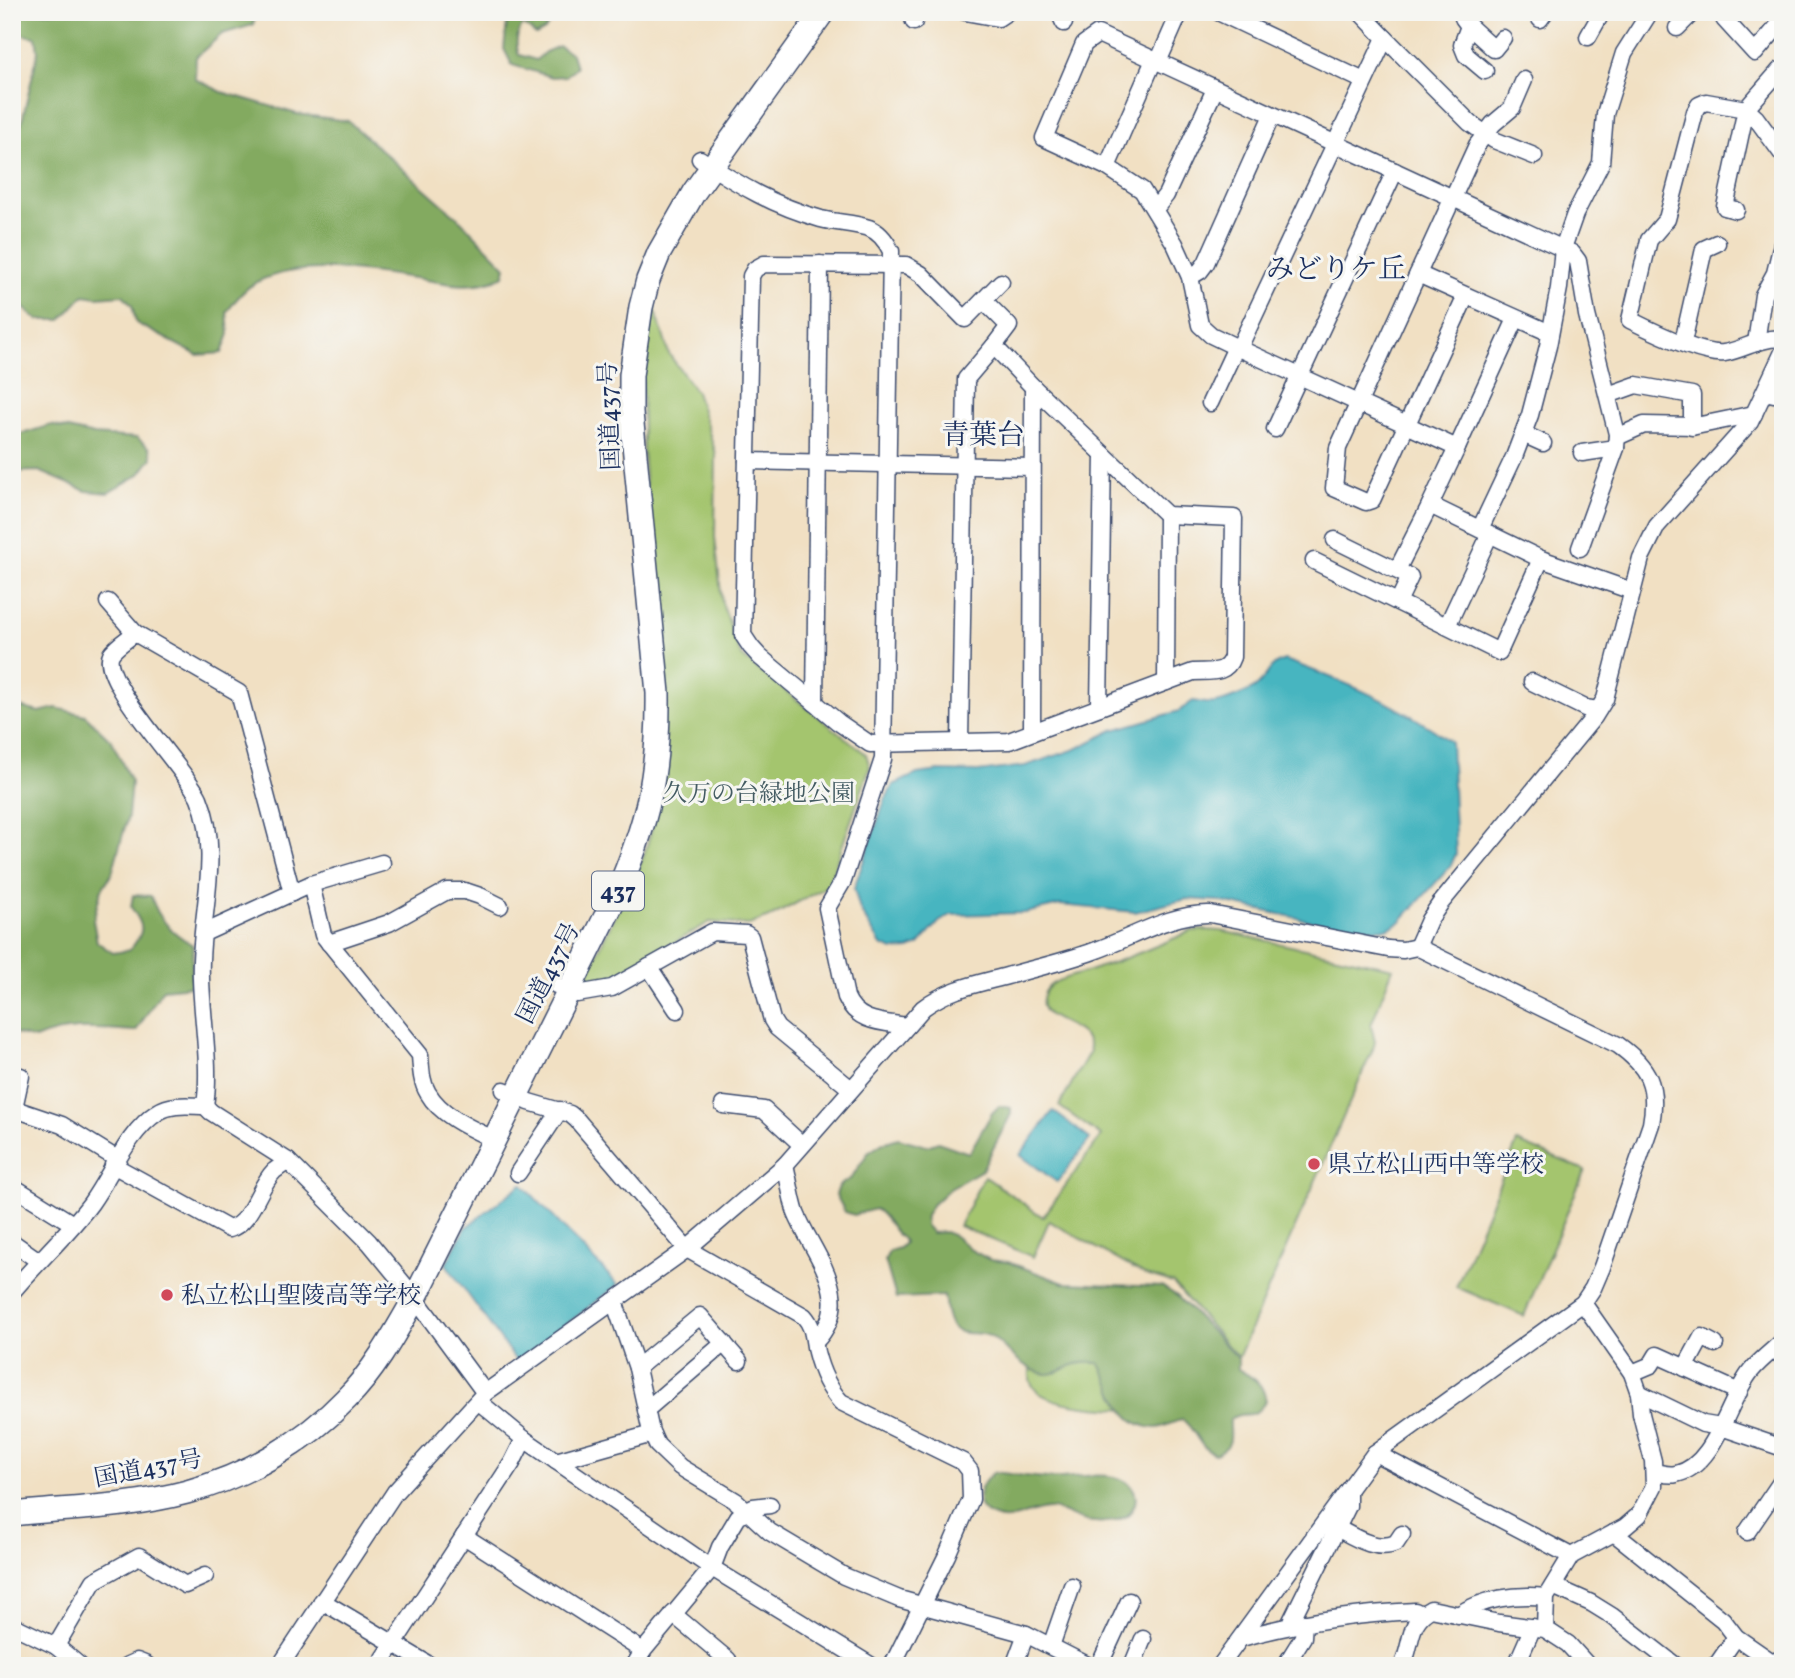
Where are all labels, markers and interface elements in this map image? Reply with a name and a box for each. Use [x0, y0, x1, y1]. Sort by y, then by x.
district label: みどりケ丘 [1266, 251, 1406, 290]
street label: 国道437号 [592, 361, 630, 471]
district label: 青葉台 [941, 417, 1025, 456]
park label: 久万の台緑地公園 [663, 778, 855, 812]
road number: 437 [592, 872, 644, 911]
street label: 国道437号 [510, 917, 590, 1030]
place label: 県立松山西中等学校 [1328, 1149, 1544, 1183]
marker: 県立松山西中等学校 [1306, 1156, 1322, 1172]
place label: 私立松山聖陵高等学校 [181, 1280, 421, 1314]
marker: 私立松山聖陵高等学校 [159, 1287, 175, 1303]
street label: 国道437号 [91, 1443, 205, 1497]

